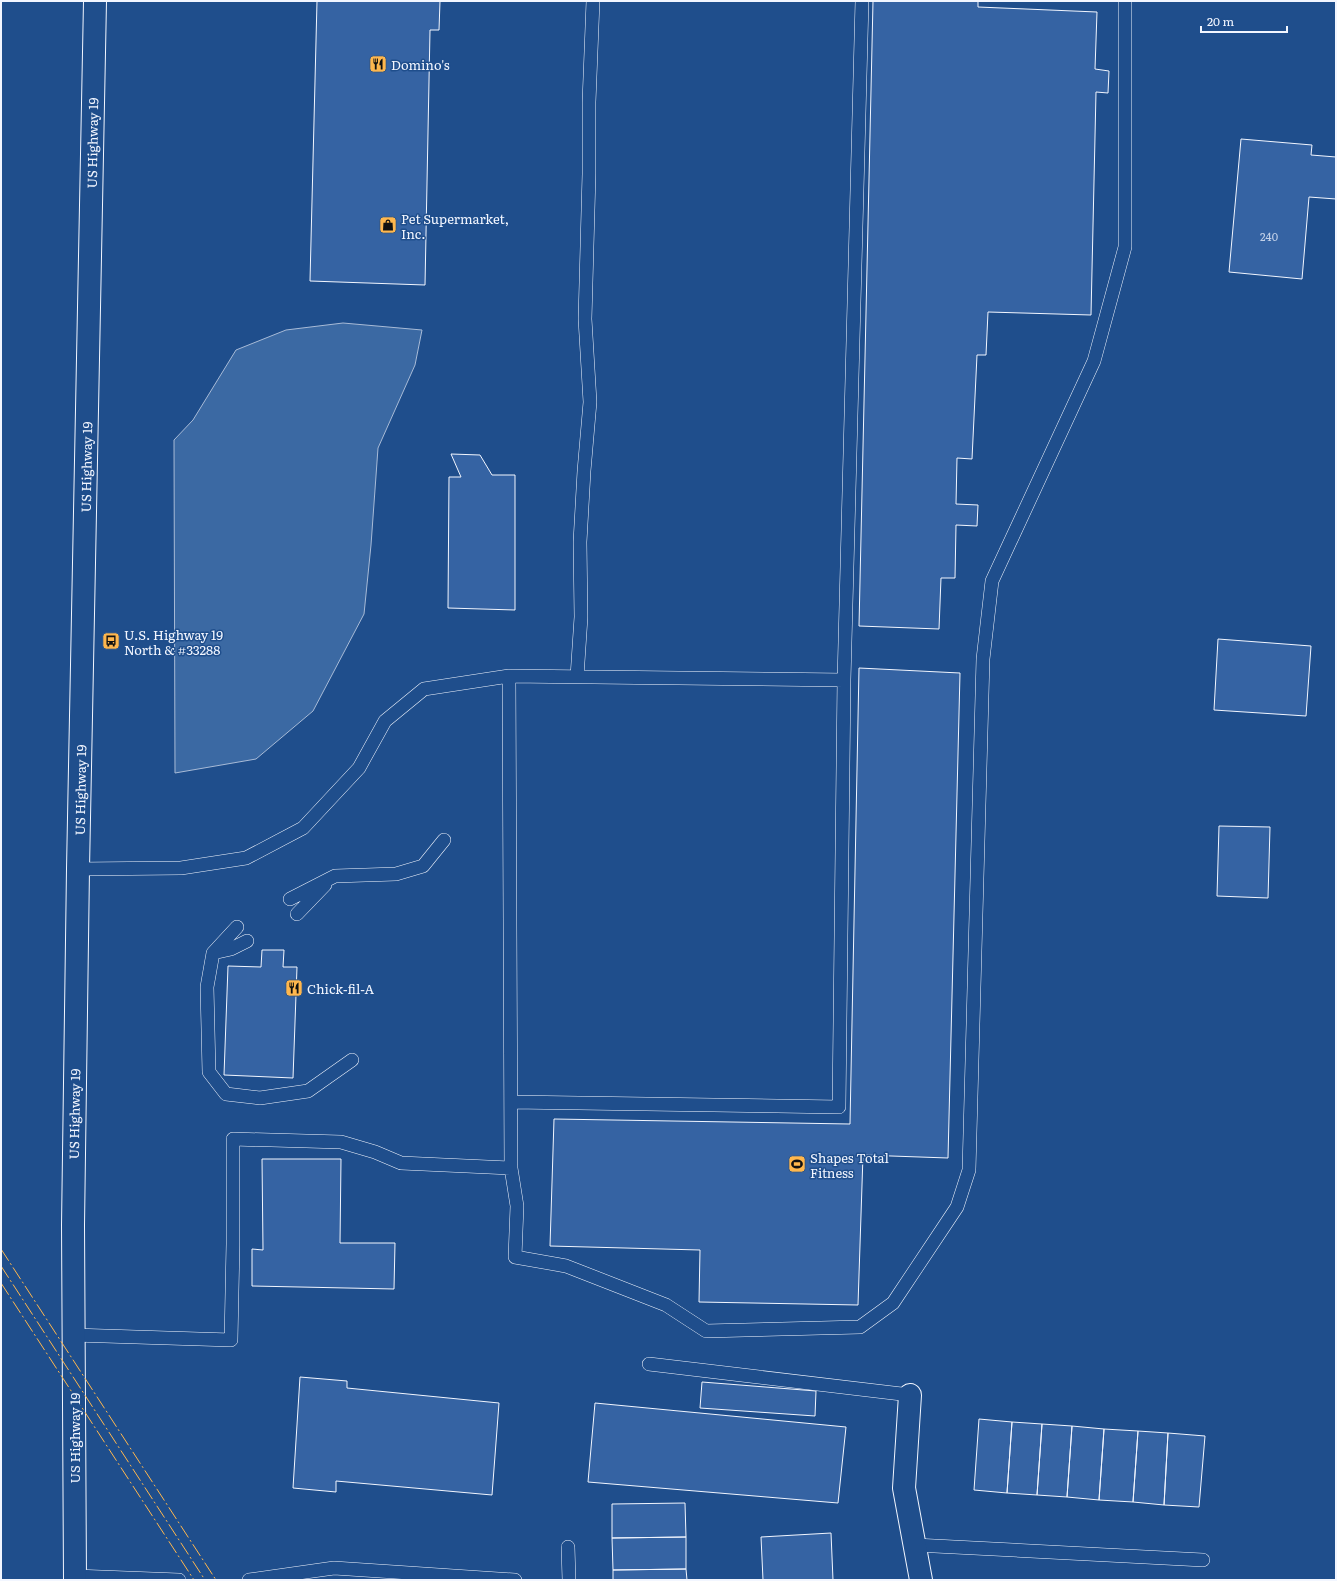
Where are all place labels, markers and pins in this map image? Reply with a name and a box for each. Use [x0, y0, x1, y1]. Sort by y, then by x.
restaurant icon: Domino's [368, 54, 388, 74]
place label: Domino's [391, 55, 450, 74]
place label: Pet Supermarket, Inc. [401, 209, 509, 243]
shop icon: Pet Supermarket, Inc. [378, 215, 398, 235]
place label: U.S. Highway 19 North & #33288 [124, 625, 223, 659]
bus stop icon: U.S. Highway 19 North & #33288 [101, 631, 121, 651]
restaurant icon: Chick-fil-A [284, 978, 304, 998]
place label: Chick-fil-A [307, 979, 374, 998]
place label: Shapes Total Fitness [810, 1148, 890, 1182]
sports icon: Shapes Total Fitness [787, 1154, 807, 1174]

